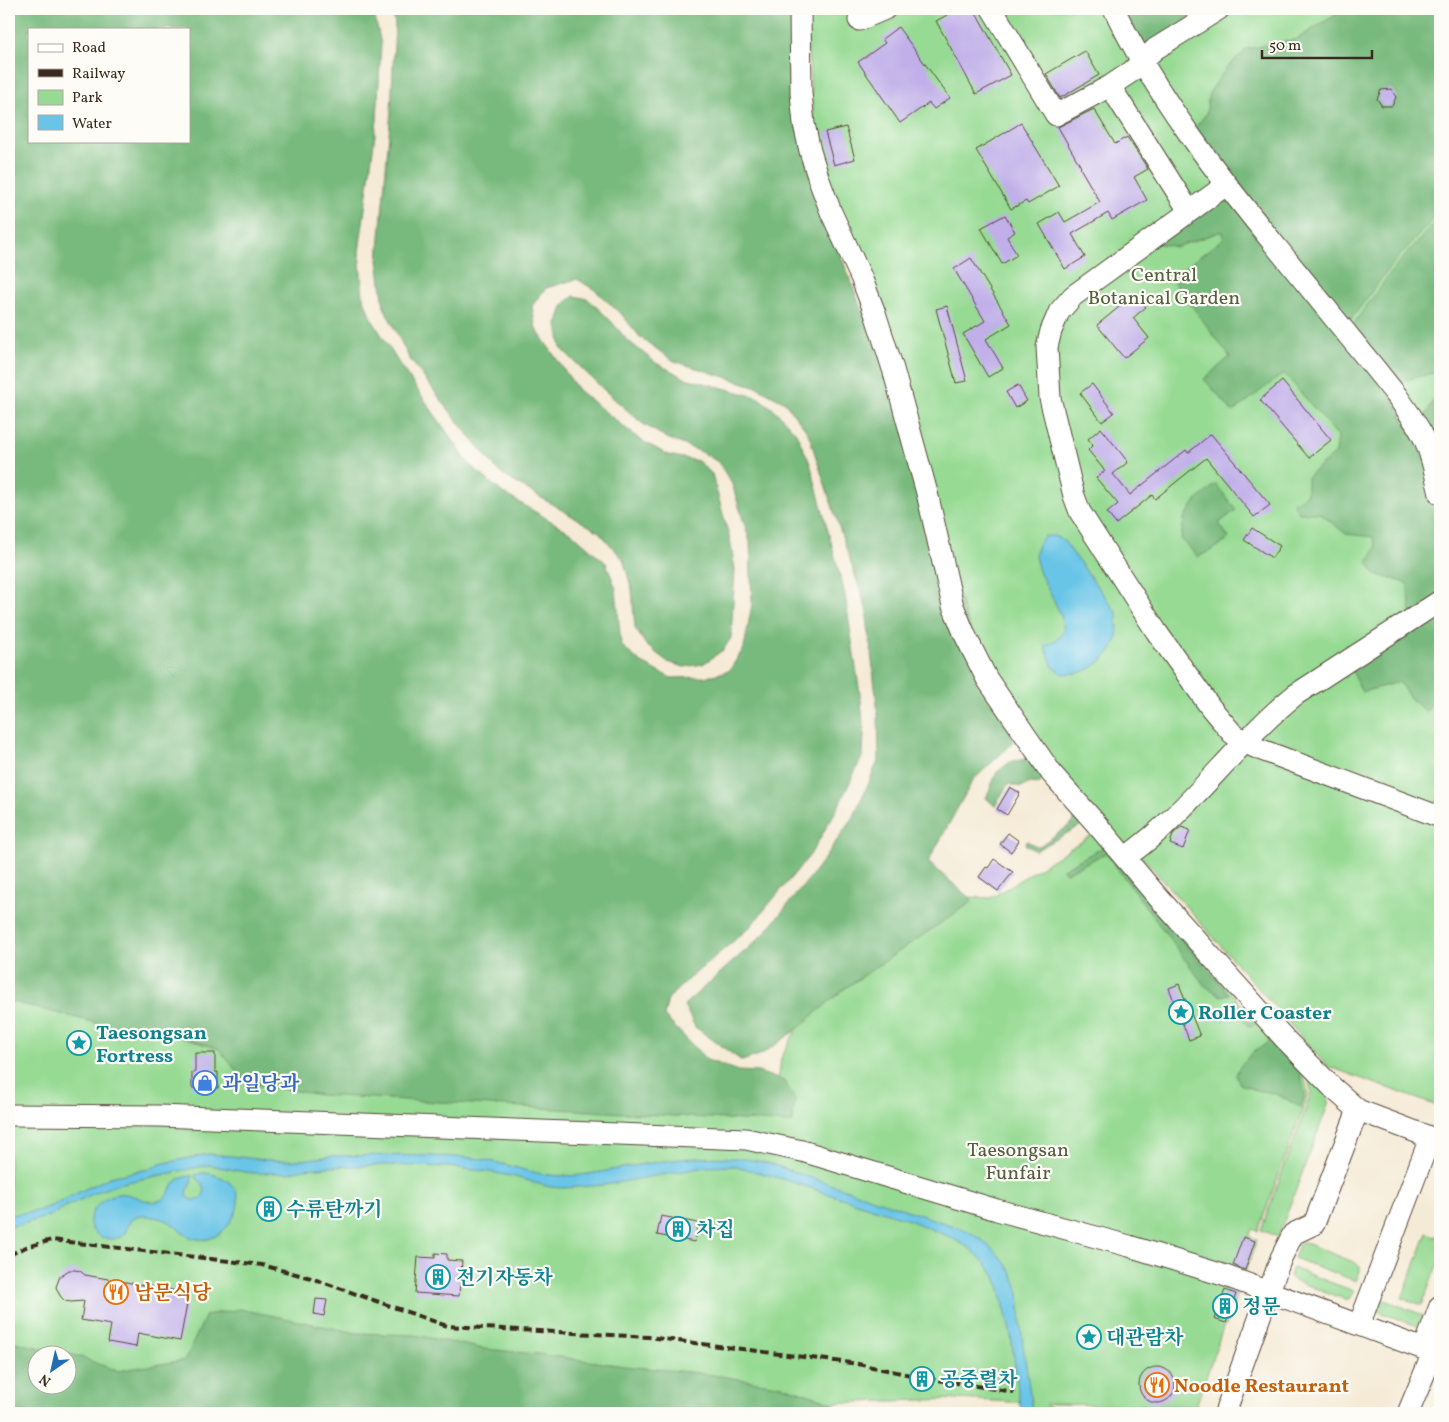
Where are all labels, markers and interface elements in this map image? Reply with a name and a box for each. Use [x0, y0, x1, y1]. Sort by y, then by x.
legend [28, 28, 190, 142]
scale bar [1262, 28, 1372, 60]
text: 50 m [1269, 36, 1301, 57]
text: Road [72, 38, 106, 59]
text: Railway [72, 64, 125, 85]
text: Park [72, 88, 103, 109]
text: Water [72, 114, 112, 135]
park label: Central Botanical Garden [1088, 262, 1240, 313]
place icon: Roller Coaster [1168, 999, 1194, 1025]
place label: Roller Coaster [1198, 1000, 1332, 1028]
place label: Taesongsan Fortress [96, 1020, 207, 1071]
place icon: Taesongsan Fortress [66, 1030, 92, 1056]
shop icon: 과일당과 [192, 1070, 218, 1096]
place label: 과일당과 [222, 1071, 300, 1099]
park label: Taesongsan Funfair [967, 1137, 1069, 1188]
building icon: 수류탄까기 [256, 1196, 282, 1222]
place label: 수류탄까기 [286, 1197, 383, 1225]
building icon: 차집 [665, 1216, 691, 1242]
place label: 차집 [696, 1217, 735, 1245]
building icon: 전기자동차 [425, 1264, 451, 1290]
place label: 전기자동차 [456, 1265, 553, 1293]
restaurant icon: 남문식당 [103, 1279, 129, 1305]
place label: 남문식당 [134, 1280, 212, 1308]
building icon: 정문 [1212, 1293, 1238, 1319]
place label: 정문 [1242, 1294, 1281, 1322]
place icon: 대관람차 [1076, 1324, 1102, 1350]
place label: 대관람차 [1106, 1325, 1184, 1353]
north arrow [28, 1344, 78, 1394]
building icon: 공중렬차 [909, 1366, 935, 1392]
place label: 공중렬차 [940, 1367, 1018, 1395]
text: N [36, 1369, 55, 1390]
restaurant icon: Noodle Restaurant [1144, 1372, 1170, 1398]
place label: Noodle Restaurant [1174, 1373, 1349, 1401]

